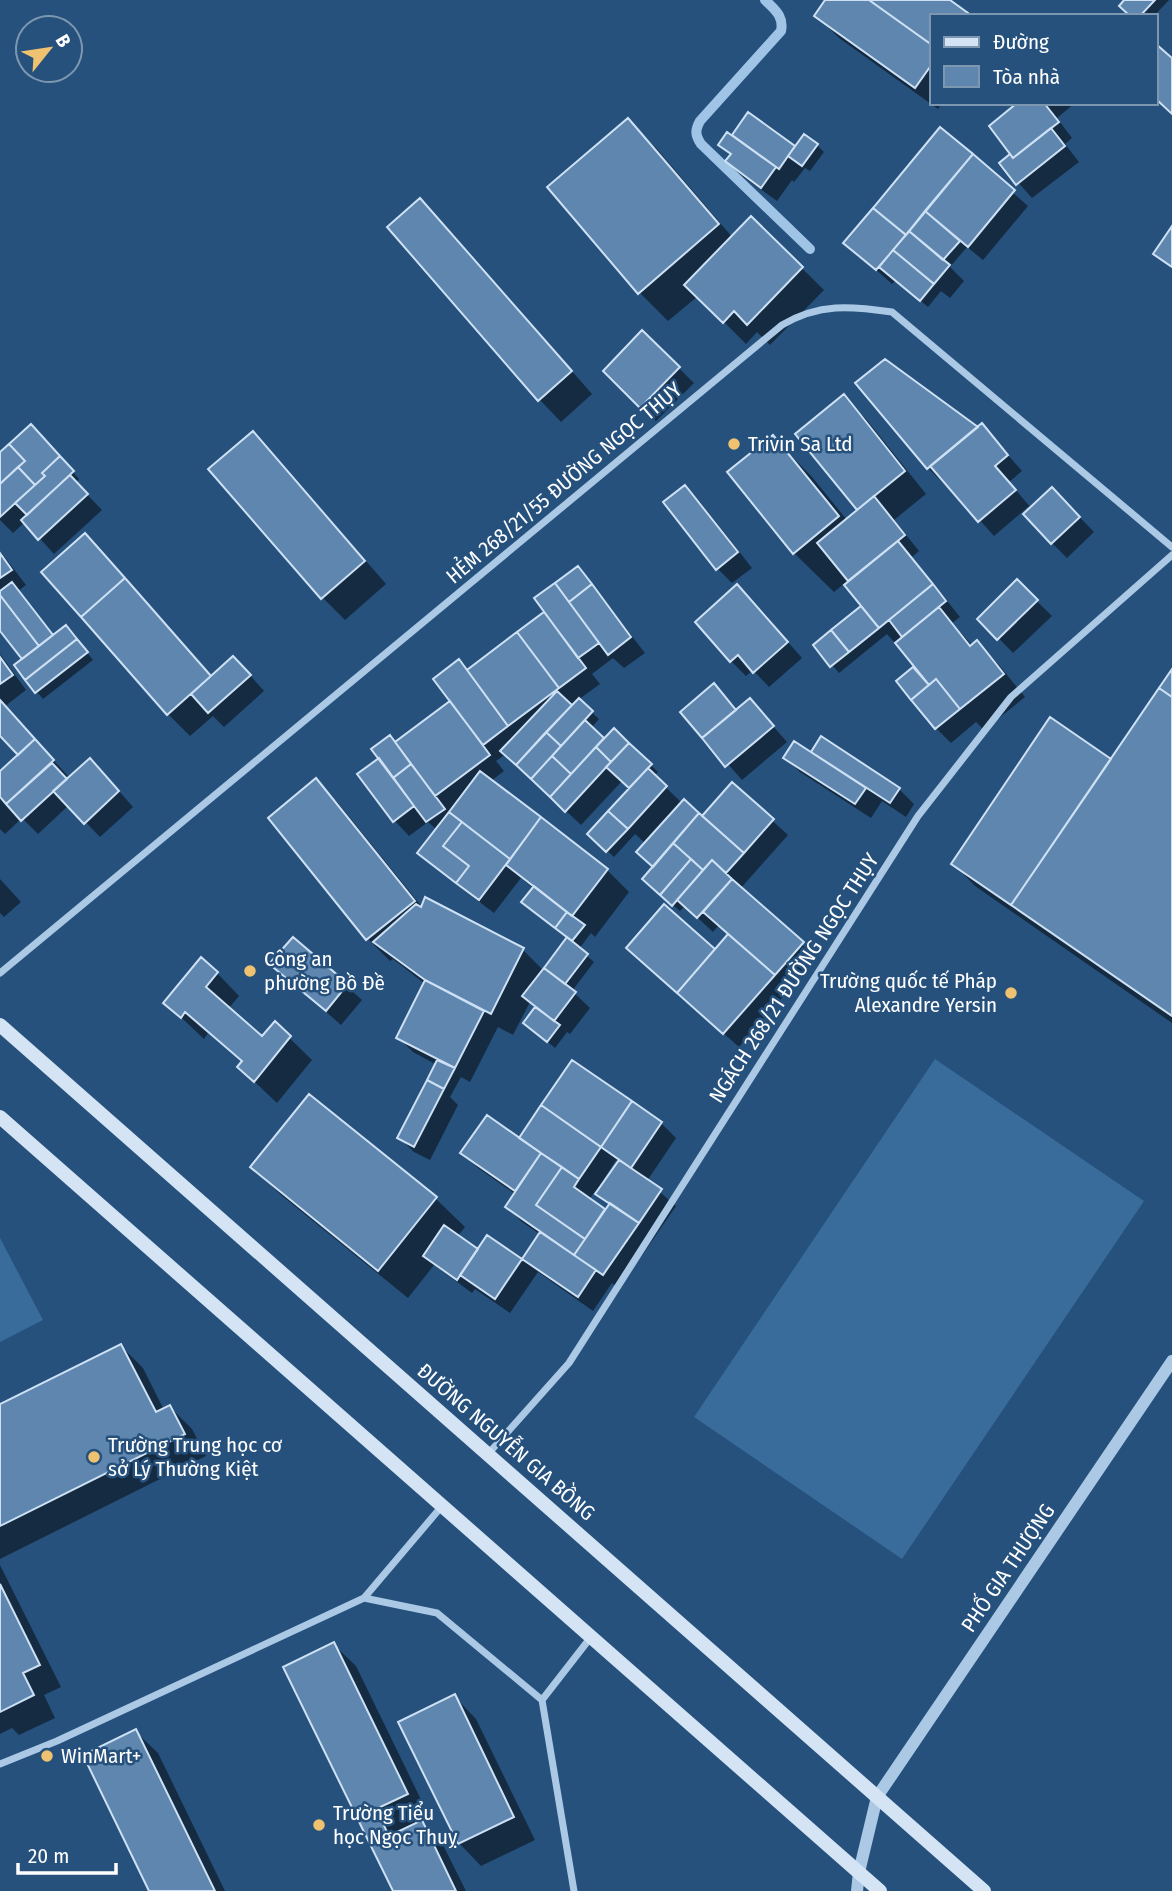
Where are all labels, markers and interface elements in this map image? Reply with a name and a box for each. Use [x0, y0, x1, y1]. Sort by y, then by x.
north arrow [14, 14, 84, 84]
legend [930, 14, 1158, 105]
text: Đường [993, 29, 1049, 55]
text: B [51, 30, 76, 51]
text: Tòa nhà [993, 64, 1060, 90]
street label: HẺM 268/21/55 ĐƯỜNG NGỌC THỤY [441, 376, 688, 589]
place label: Trivin Sa Ltd [748, 431, 853, 457]
marker: Trivin Sa Ltd [726, 436, 742, 452]
street label: NGÁCH 268/21 ĐƯỜNG NGỌC THỤY [703, 848, 885, 1108]
place label: Công an phường Bồ Đề [264, 946, 385, 996]
marker: Công an phường Bồ Đề [242, 963, 258, 979]
place label: Trường quốc tế Pháp Alexandre Yersin [820, 968, 997, 1018]
marker: Trường quốc tế Pháp Alexandre Yersin [1003, 985, 1019, 1001]
street label: ĐƯỜNG NGUYỄN GIA BỒNG [412, 1356, 601, 1526]
place label: Trường Trung học cơ sở Lý Thường Kiệt [108, 1432, 283, 1482]
marker: Trường Trung học cơ sở Lý Thường Kiệt [86, 1449, 102, 1465]
street label: PHỐ GIA THƯỢNG [955, 1498, 1060, 1637]
place label: WinMart+ [61, 1743, 141, 1769]
marker: WinMart+ [39, 1748, 55, 1764]
place label: Trường Tiểu học Ngọc Thuỵ [333, 1800, 458, 1850]
marker: Trường Tiểu học Ngọc Thuỵ [311, 1817, 327, 1833]
scale bar [18, 1832, 116, 1876]
text: 20 m [28, 1843, 69, 1869]

